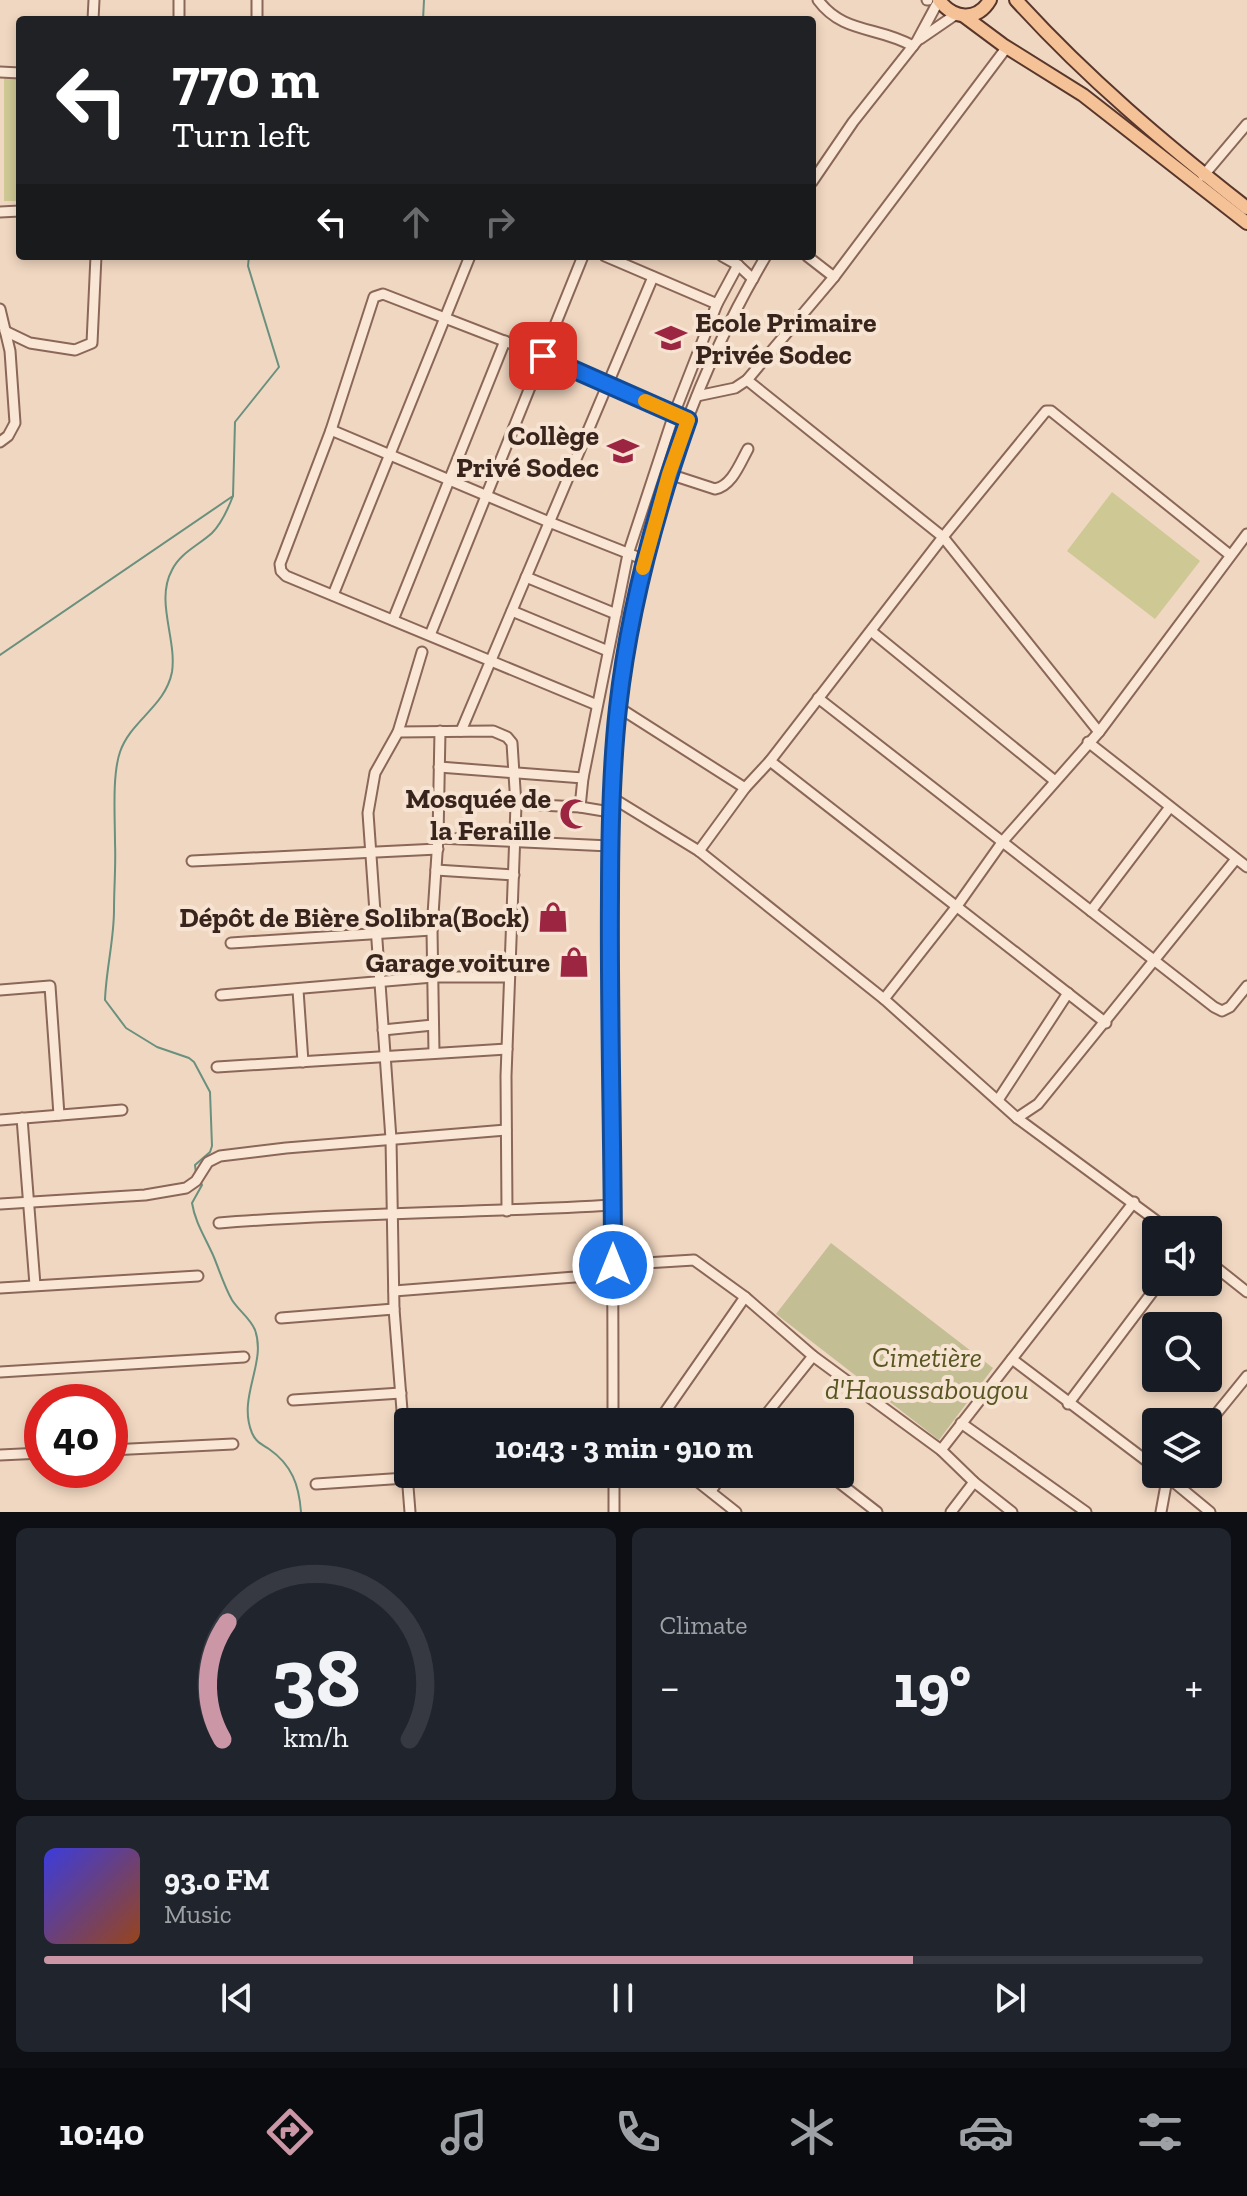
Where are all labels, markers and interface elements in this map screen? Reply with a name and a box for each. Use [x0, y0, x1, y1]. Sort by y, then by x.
text: 770 m [172, 45, 319, 112]
icon: left [40, 48, 144, 152]
text: Turn left [172, 113, 310, 156]
icon: left [310, 200, 354, 244]
icon: ahead [394, 200, 438, 244]
icon: right [478, 200, 522, 244]
place label: Ecole Primaire Privée Sodec [695, 306, 877, 371]
school or university icon: Ecole Primaire Privée Sodec [654, 321, 688, 355]
pin [509, 322, 577, 390]
icon: arrive [521, 334, 565, 378]
place label: Collège Privé Sodec [456, 419, 599, 484]
school or university icon: Collège Privé Sodec [606, 434, 640, 468]
place label: Mosquée de la Feraille [405, 782, 551, 847]
mosque icon: Mosquée de la Feraille [558, 797, 592, 831]
shop icon: Dépôt de Bière Solibra(Bock) [536, 900, 570, 934]
place label: Dépôt de Bière Solibra(Bock) [179, 901, 529, 934]
shop icon: Garage voiture [557, 945, 591, 979]
place label: Garage voiture [366, 946, 550, 979]
map controls [1142, 1216, 1222, 1488]
button: sound [1142, 1216, 1222, 1296]
position arrow [571, 1223, 655, 1307]
button: search [1142, 1312, 1222, 1392]
park label: Cimetière d'Haoussabougou [825, 1341, 1029, 1406]
speed limit sign: 40 [24, 1384, 128, 1488]
button: layers [1142, 1408, 1222, 1488]
text: 10:43 · 3 min · 910 m [495, 1430, 753, 1466]
text: Climate [660, 1609, 747, 1641]
text: 38 [271, 1627, 360, 1727]
text: 19° [894, 1650, 971, 1722]
text: − [660, 1660, 680, 1713]
text: + [1184, 1660, 1203, 1713]
text: km/h [283, 1720, 348, 1754]
text: 93.0 FM [164, 1862, 270, 1898]
text: Music [164, 1898, 232, 1930]
icon: previous [215, 1976, 259, 2020]
icon: pause [601, 1976, 645, 2020]
icon: next [988, 1976, 1032, 2020]
icon: directions [262, 2104, 318, 2160]
icon: music [436, 2104, 492, 2160]
icon: phone [610, 2104, 666, 2160]
icon: climate [784, 2104, 840, 2160]
icon: car [958, 2104, 1014, 2160]
icon: filters [1132, 2104, 1188, 2160]
text: 10:40 [59, 2111, 144, 2154]

